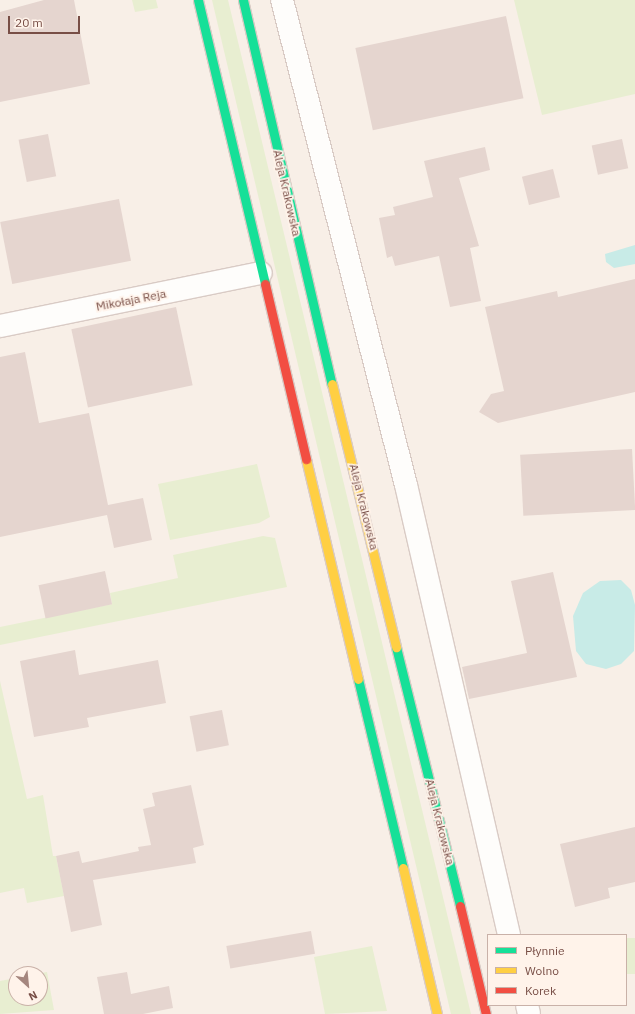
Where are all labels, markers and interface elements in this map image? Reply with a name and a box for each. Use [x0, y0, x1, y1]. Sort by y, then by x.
scale bar [10, 8, 82, 34]
text: 20 m [15, 15, 43, 30]
street label: Aleja Krakowska [270, 148, 304, 238]
street label: Mikołaja Reja [95, 286, 167, 314]
street label: Aleja Krakowska [346, 462, 382, 552]
street label: Aleja Krakowska [422, 777, 458, 867]
legend [487, 934, 627, 1006]
text: Płynnie [525, 943, 565, 958]
text: Wolno [525, 963, 559, 978]
north arrow [8, 966, 48, 1006]
text: Korek [525, 983, 556, 998]
text: N [26, 988, 40, 1004]

